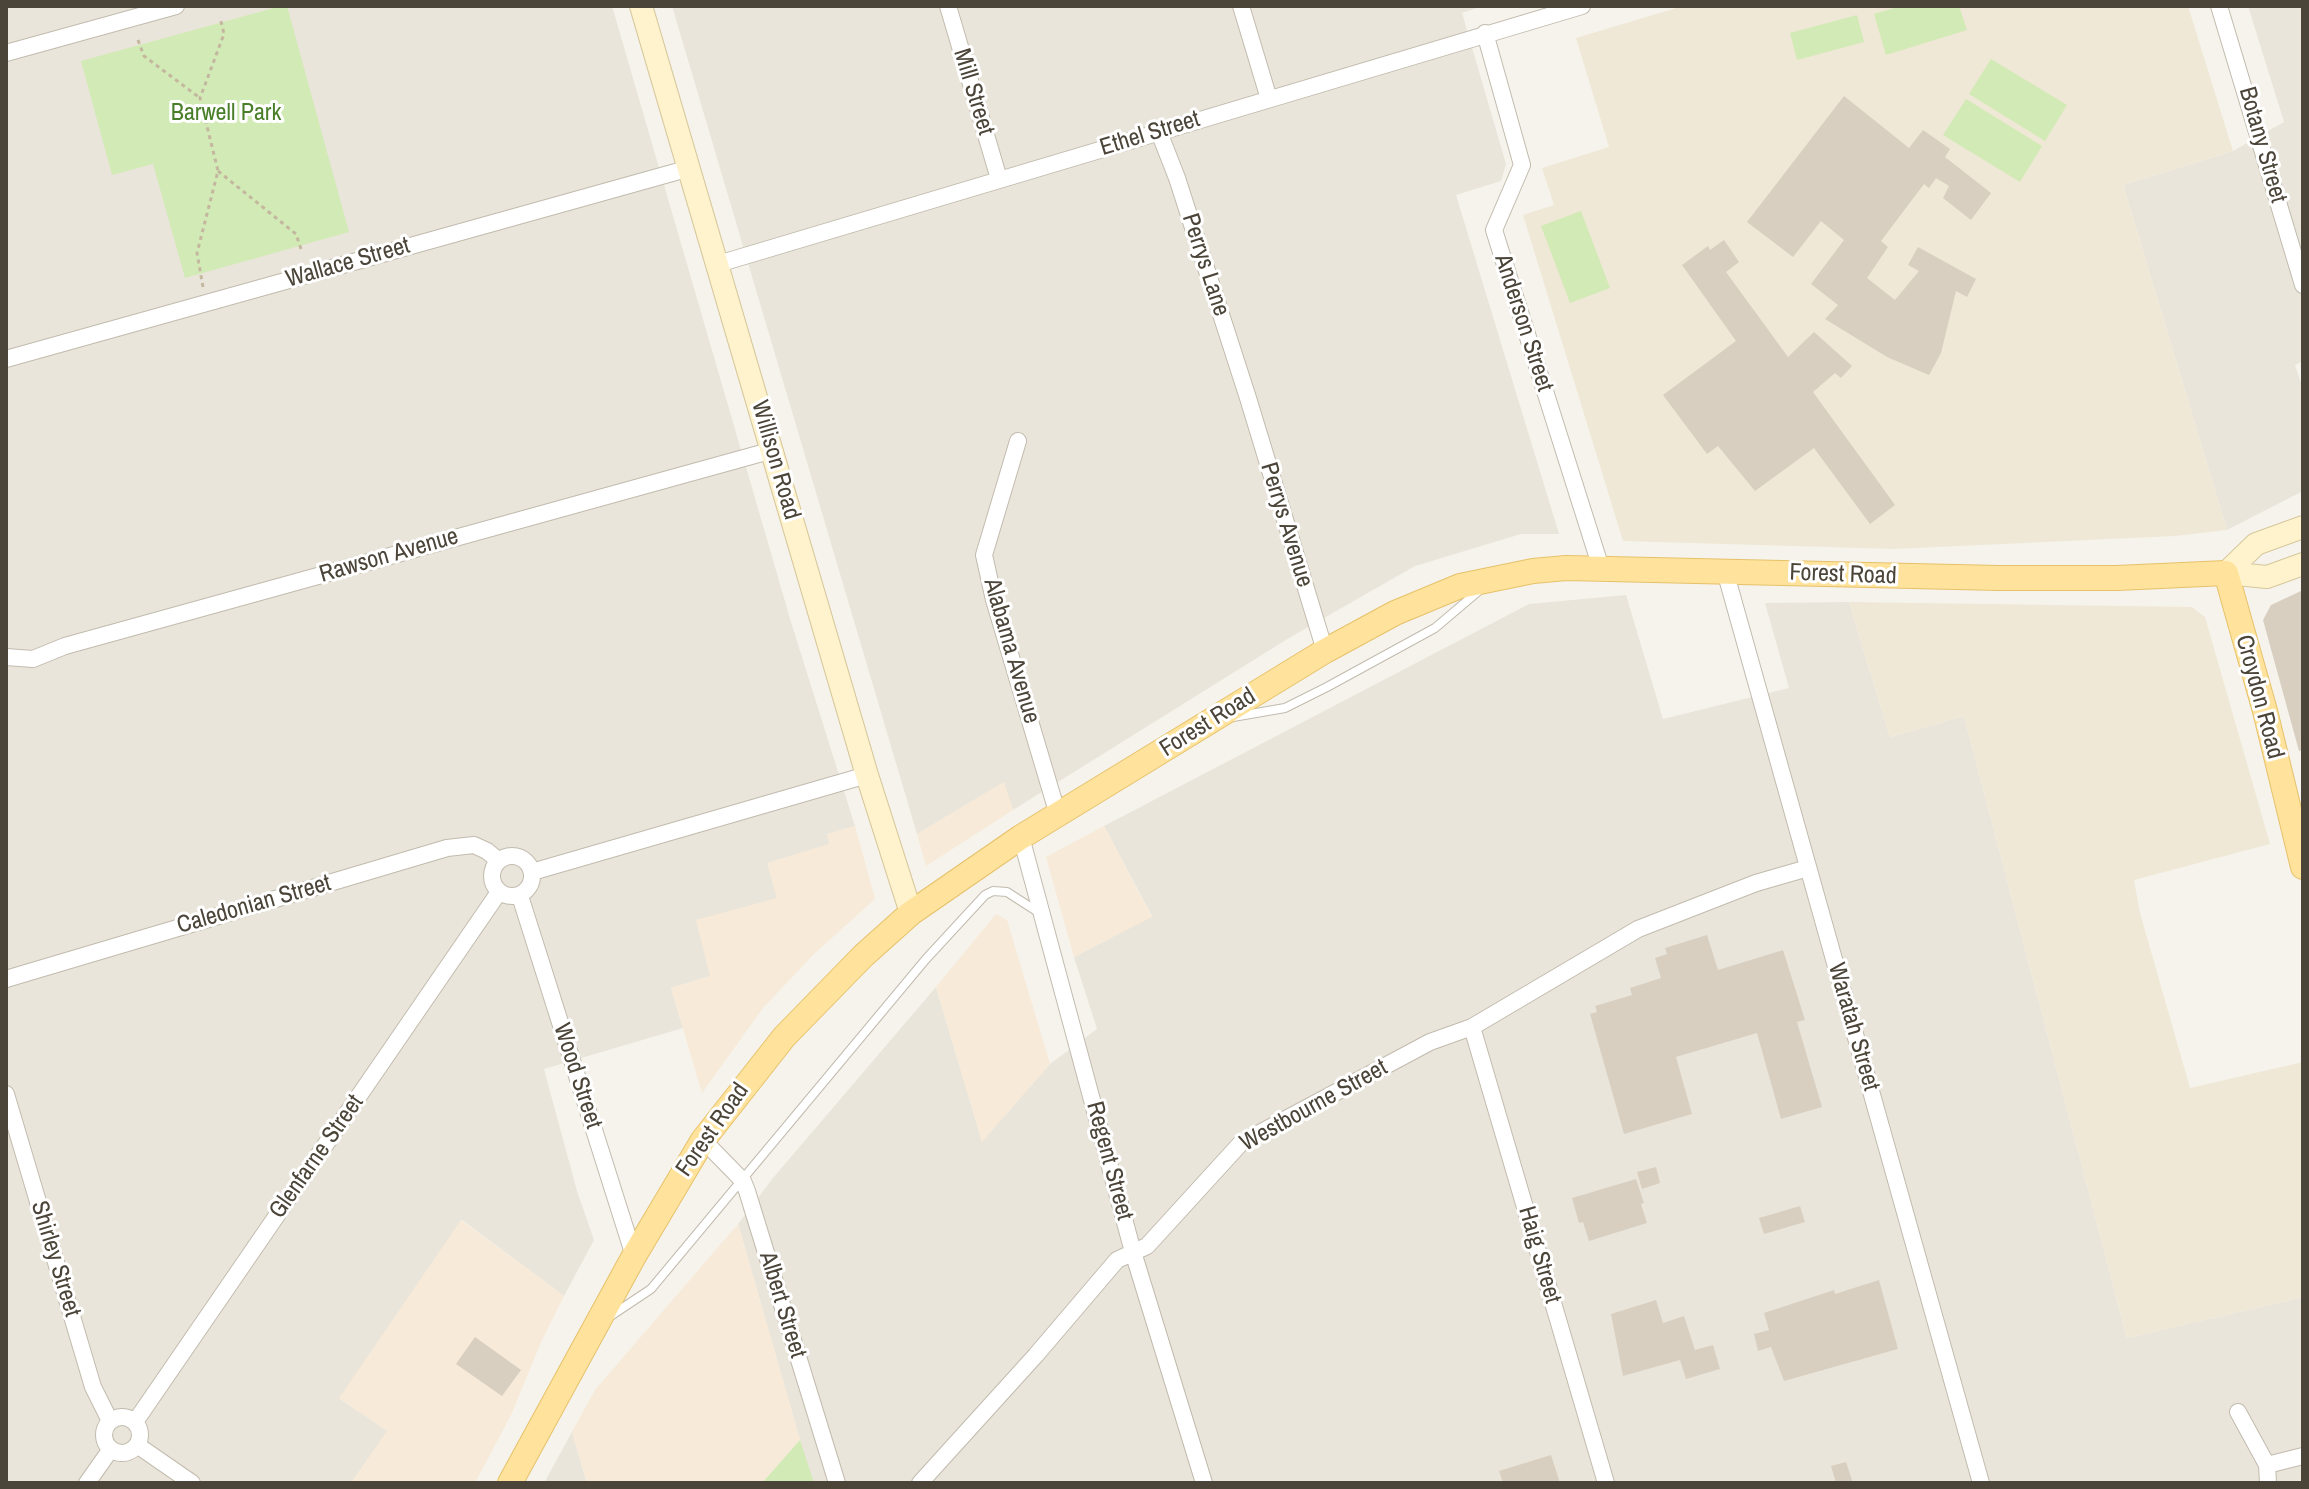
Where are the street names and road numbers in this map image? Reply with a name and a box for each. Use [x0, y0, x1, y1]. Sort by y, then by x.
street label: Mill Street [946, 45, 1000, 139]
street label: Botany Street [2232, 84, 2292, 206]
street label: Ethel Street [1097, 105, 1203, 163]
street label: Perrys Lane [1175, 210, 1235, 320]
street label: Wallace Street [283, 232, 413, 294]
street label: Anderson Street [1487, 251, 1559, 395]
street label: Willison Road [744, 397, 806, 523]
street label: Perrys Avenue [1253, 459, 1319, 591]
street label: Rawson Avenue [316, 522, 462, 590]
street label: Forest Road [1789, 559, 1897, 591]
street label: Alabama Avenue [977, 575, 1045, 727]
street label: Croydon Road [2229, 632, 2289, 762]
street label: Forest Road [1155, 682, 1261, 764]
street label: Caledonian Street [174, 869, 334, 941]
street label: Waratah Street [1821, 960, 1885, 1094]
street label: Wood Street [546, 1020, 608, 1132]
street label: Westbourne Street [1235, 1054, 1393, 1158]
street label: Forest Road [670, 1078, 756, 1182]
street label: Glenfarne Street [264, 1090, 370, 1224]
street label: Regent Street [1079, 1099, 1139, 1223]
street label: Shirley Street [24, 1198, 86, 1320]
street label: Haig Street [1511, 1203, 1567, 1307]
street label: Albert Street [752, 1248, 812, 1362]

